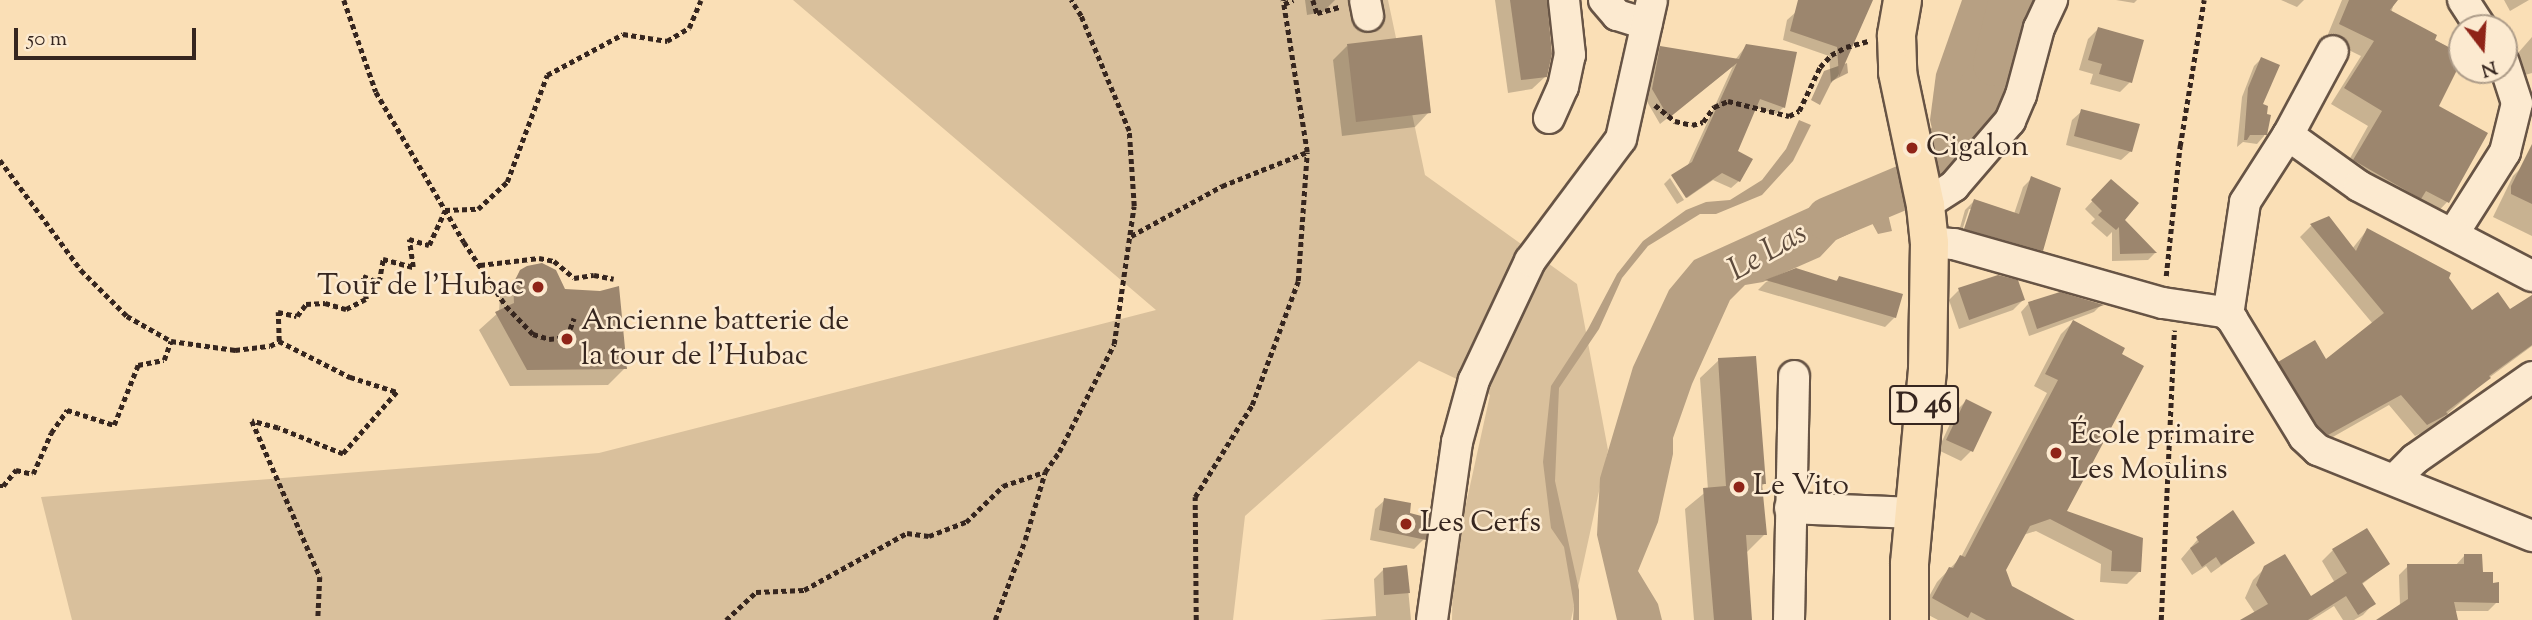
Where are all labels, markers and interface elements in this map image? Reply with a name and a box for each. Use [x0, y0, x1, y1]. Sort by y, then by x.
scale bar [18, 14, 200, 58]
north arrow [2448, 14, 2518, 84]
text: 50 m [27, 25, 67, 55]
text: N [2478, 53, 2500, 83]
place label: Cigalon [1926, 130, 2029, 166]
marker: Cigalon [1904, 140, 1920, 156]
water label: Le Las [1722, 215, 1814, 291]
place label: Tour de l’Hubac [317, 269, 524, 305]
marker: Tour de l’Hubac [530, 279, 546, 295]
place label: Ancienne batterie de la tour de l'Hubac [581, 304, 849, 374]
marker: Ancienne batterie de la tour de l'Hubac [559, 331, 575, 347]
road number: D 46 [1889, 380, 1959, 430]
place label: École primaire Les Moulins [2070, 418, 2255, 488]
marker: École primaire Les Moulins [2048, 445, 2064, 461]
place label: Le Vito [1753, 469, 1849, 505]
marker: Le Vito [1731, 479, 1747, 495]
place label: Les Cerfs [1420, 506, 1541, 542]
marker: Les Cerfs [1398, 516, 1414, 532]

